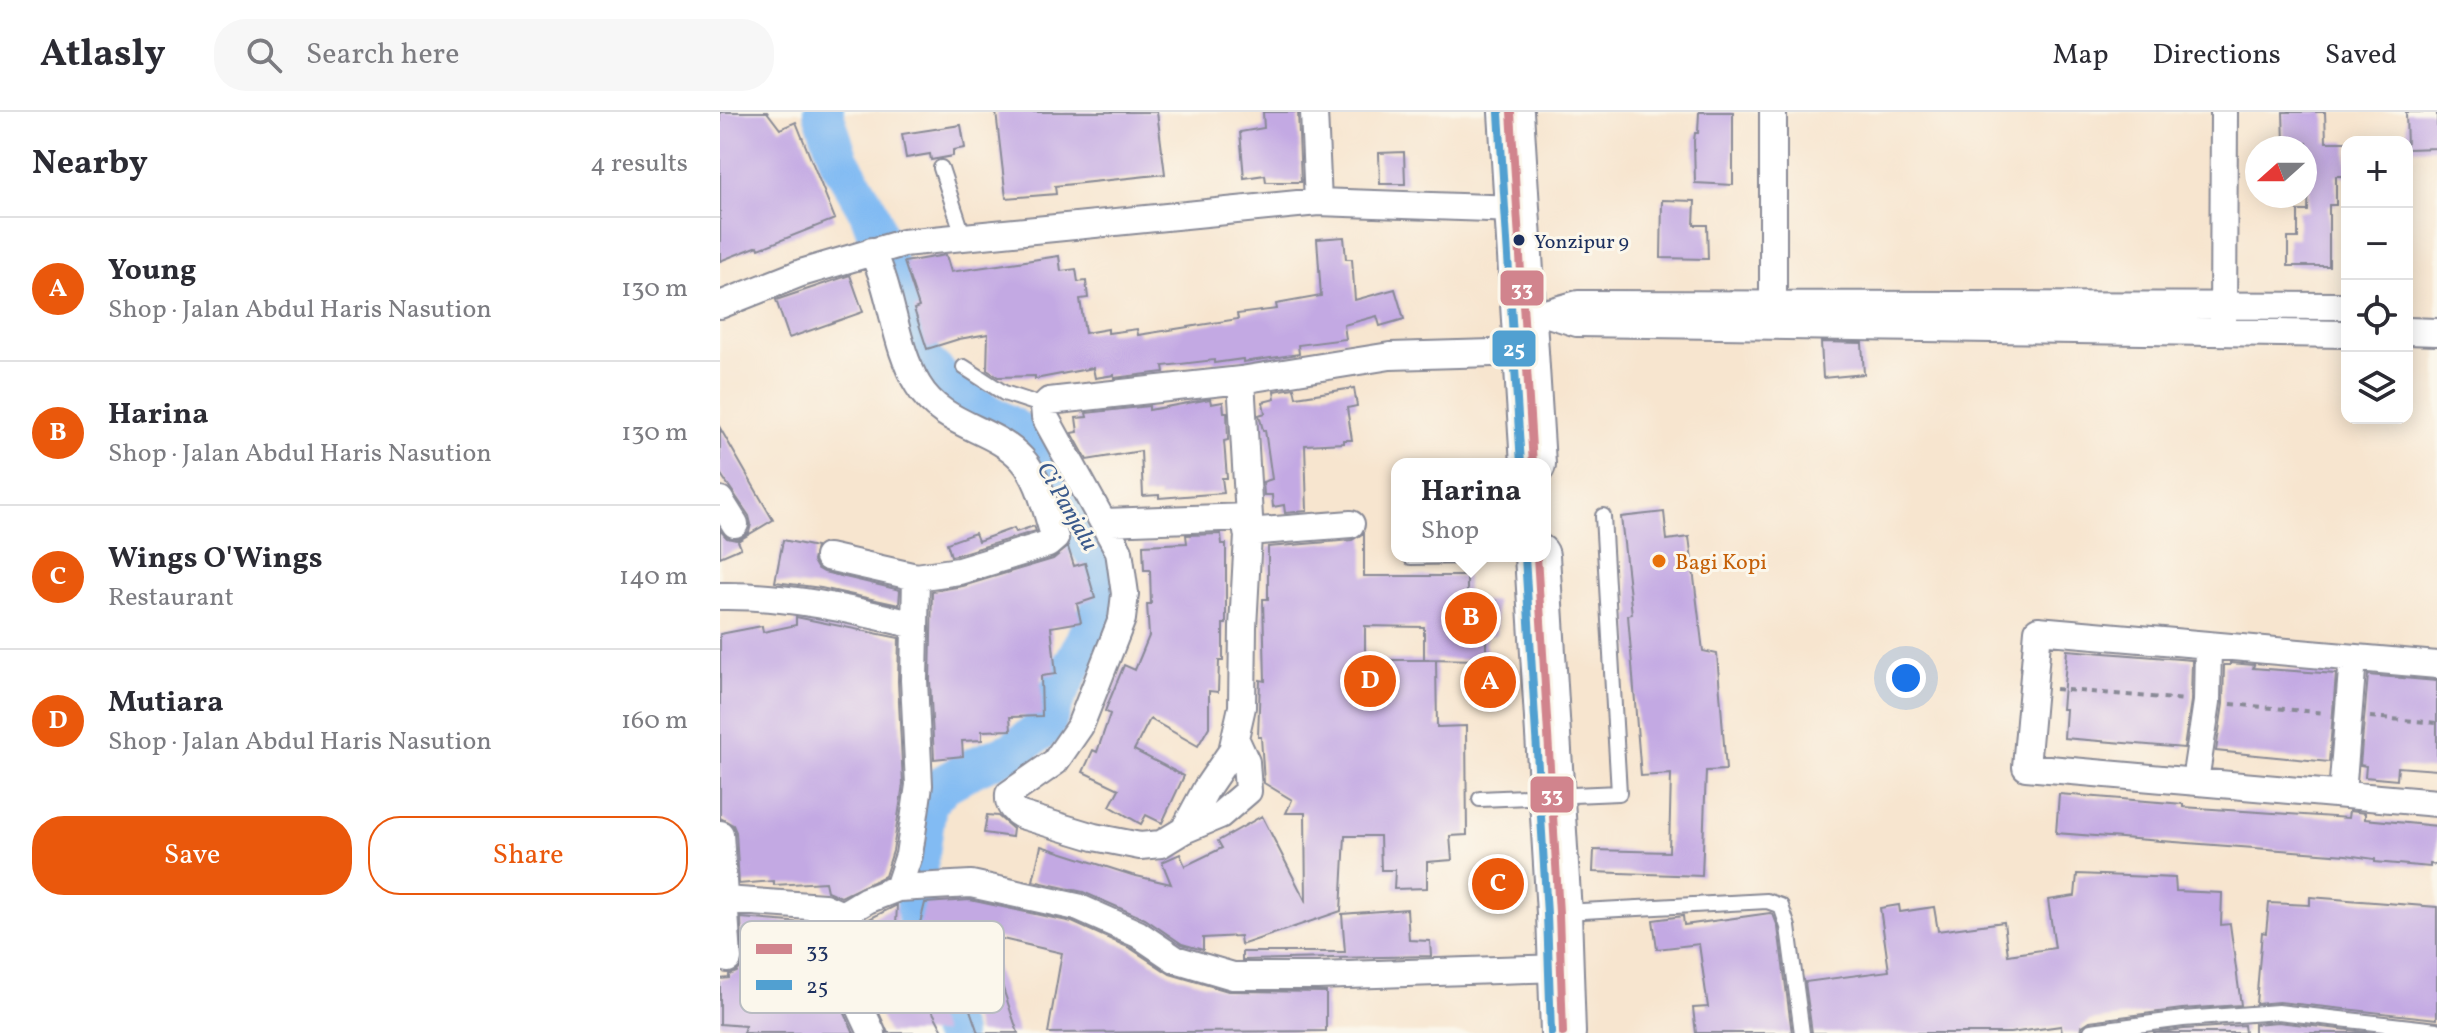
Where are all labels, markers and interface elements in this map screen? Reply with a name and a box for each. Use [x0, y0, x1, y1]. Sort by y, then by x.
search box [214, 19, 774, 91]
text: Atlasly [40, 29, 166, 82]
icon: search [242, 33, 286, 77]
text: Search here [306, 34, 459, 76]
text: Map [2053, 36, 2109, 75]
text: Directions [2153, 36, 2281, 75]
text: Saved [2325, 36, 2397, 75]
north arrow [2245, 136, 2317, 208]
map controls [2341, 136, 2413, 424]
button: + [2341, 136, 2413, 208]
text: Nearby [32, 141, 148, 188]
text: 4 results [590, 146, 688, 182]
button: − [2341, 208, 2413, 280]
place label: Yonzipur 9 [1534, 229, 1629, 257]
marker: Yonzipur 9 [1511, 232, 1527, 248]
text: Young [108, 250, 196, 292]
line badge: 33 [1499, 269, 1545, 307]
text: A [49, 271, 67, 307]
text: 130 m [621, 271, 688, 307]
text: 33 [1511, 275, 1533, 306]
button: locate [2341, 280, 2413, 352]
text: Shop · Jalan Abdul Haris Nasution [108, 292, 492, 328]
line badge: 25 [1491, 329, 1537, 368]
text: 25 [1503, 335, 1525, 366]
button: layers [2341, 352, 2413, 424]
text: Harina [108, 394, 209, 436]
text: B [49, 415, 67, 451]
text: 130 m [621, 415, 688, 451]
text: Shop · Jalan Abdul Haris Nasution [108, 436, 492, 472]
water label: Ci Panjalu [1027, 456, 1105, 558]
popup [1391, 458, 1551, 562]
text: Harina [1421, 471, 1521, 513]
text: Shop [1421, 513, 1479, 549]
text: Wings O'Wings [108, 538, 323, 580]
place label: Bagi Kopi [1675, 548, 1767, 579]
marker: Bagi Kopi [1650, 552, 1668, 570]
text: C [50, 559, 66, 595]
text: 140 m [619, 559, 688, 595]
text: Restaurant [108, 580, 234, 616]
pin: B [1445, 588, 1497, 648]
pin: D [1344, 651, 1396, 711]
pin: A [1464, 652, 1516, 712]
your location [1886, 658, 1926, 698]
text: Mutiara [108, 682, 224, 724]
text: D [48, 703, 68, 739]
text: 160 m [621, 703, 688, 739]
text: Shop · Jalan Abdul Haris Nasution [108, 724, 492, 760]
line badge: 33 [1529, 775, 1575, 814]
text: 33 [1541, 781, 1563, 812]
button: Save [32, 816, 352, 895]
button: Share [368, 816, 688, 895]
pin: C [1472, 854, 1524, 914]
legend [740, 921, 1004, 1013]
text: 33 [806, 936, 828, 967]
text: 25 [806, 972, 828, 1003]

